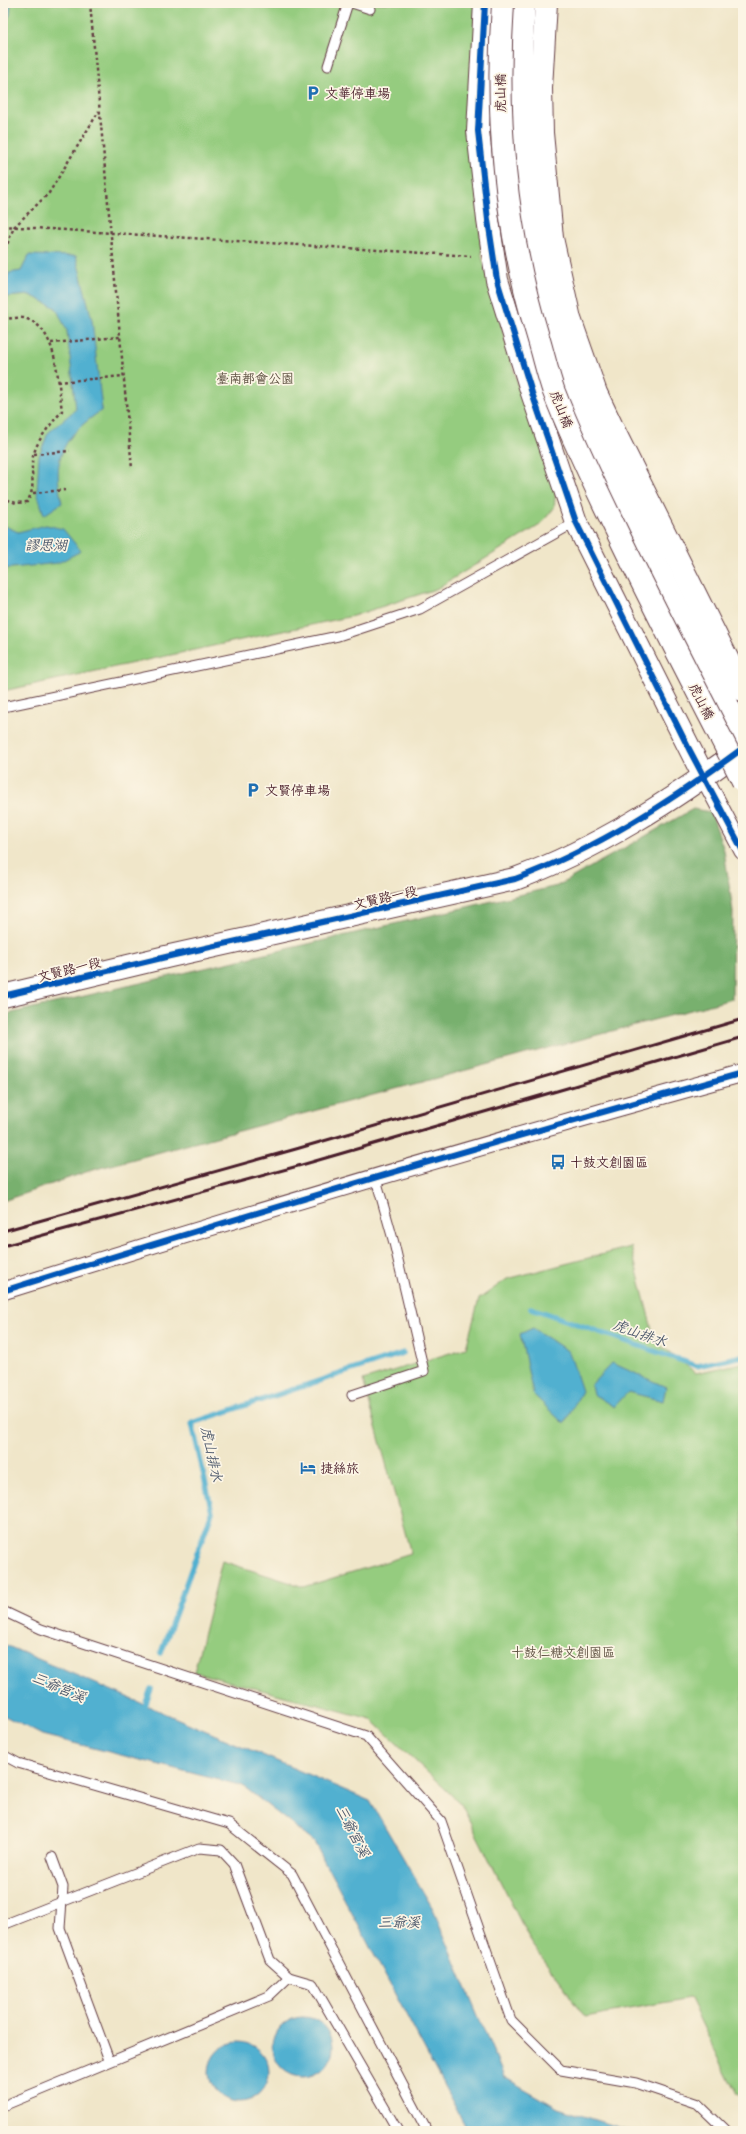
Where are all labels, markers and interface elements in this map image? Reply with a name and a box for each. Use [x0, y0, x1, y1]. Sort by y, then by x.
street label: 虎山橋 [491, 73, 509, 113]
parking icon: 文華停車場 [304, 84, 322, 102]
place label: 文華停車場 [325, 84, 390, 102]
park label: 臺南都會公園 [216, 369, 294, 387]
street label: 虎山橋 [546, 388, 578, 430]
water label: 謬思湖 [25, 535, 69, 554]
street label: 虎山橋 [685, 680, 719, 722]
parking icon: 文賢停車場 [244, 781, 262, 799]
place label: 文賢停車場 [265, 781, 330, 799]
street label: 文賢路一段 [351, 881, 419, 913]
street label: 文賢路一段 [35, 952, 103, 986]
bus stop icon: 十鼓文創園區 [549, 1153, 567, 1171]
place label: 十鼓文創園區 [570, 1153, 648, 1171]
water label: 虎山排水 [611, 1314, 671, 1351]
water label: 虎山排水 [197, 1425, 228, 1484]
hotel icon: 捷絲旅 [299, 1459, 317, 1477]
place label: 捷絲旅 [320, 1459, 359, 1477]
park label: 十鼓仁糖文創園區 [511, 1643, 615, 1661]
water label: 三爺宮溪 [30, 1667, 90, 1707]
water label: 三爺宮溪 [332, 1802, 375, 1861]
water label: 三爺溪 [378, 1912, 421, 1931]

